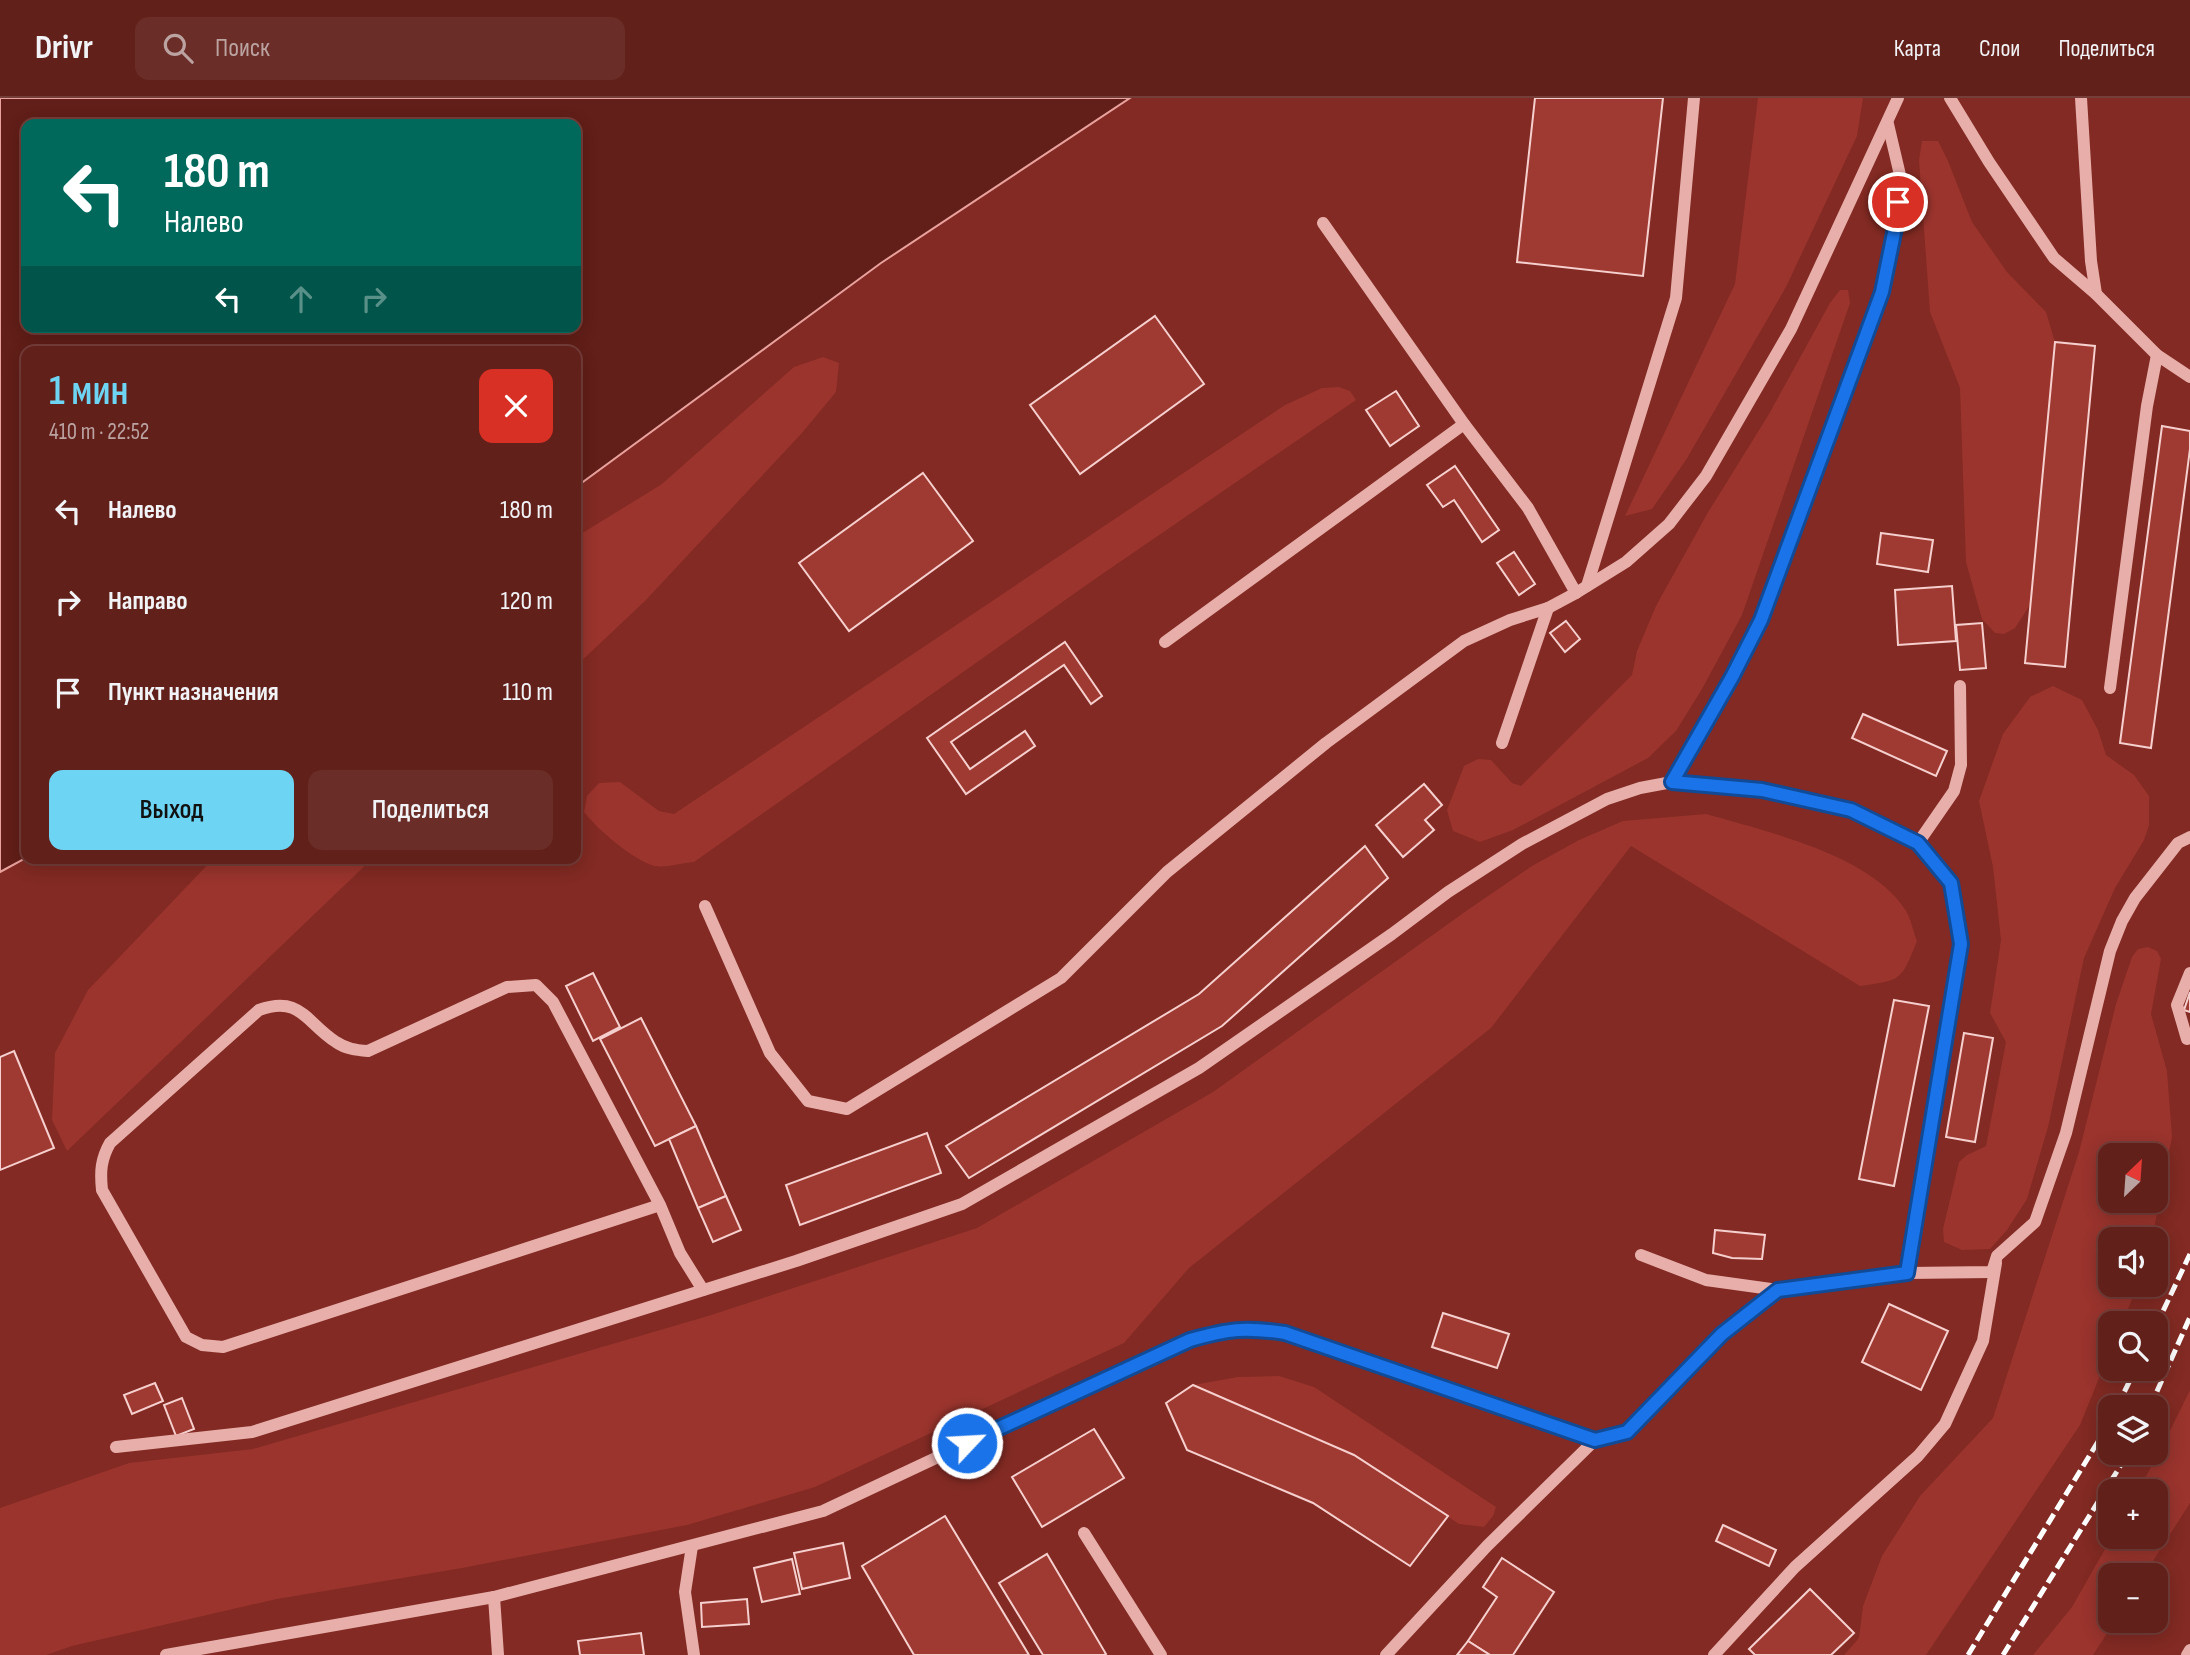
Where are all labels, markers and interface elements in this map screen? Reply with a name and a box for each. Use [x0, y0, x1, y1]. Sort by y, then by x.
search box [135, 17, 625, 80]
text: Drivr [35, 28, 93, 68]
icon: search [159, 29, 197, 67]
text: Поиск [215, 33, 270, 64]
text: Карта [1894, 34, 1941, 63]
text: Слои [1979, 34, 2020, 63]
text: Поделиться [2058, 34, 2155, 63]
text: 180 m [164, 143, 270, 202]
icon: left [49, 147, 140, 238]
pin [1868, 172, 1928, 232]
icon: arrive [1879, 183, 1917, 221]
text: Налево [164, 203, 244, 242]
icon: left [209, 280, 247, 318]
icon: ahead [282, 280, 320, 318]
icon: right [355, 280, 393, 318]
text: 1 мин [49, 366, 129, 417]
button: close [479, 369, 553, 443]
text: 410 m · 22:52 [49, 418, 149, 446]
icon: left [49, 492, 87, 530]
text: Налево [108, 495, 177, 526]
text: 180 m [500, 495, 553, 526]
icon: right [49, 583, 87, 621]
text: Направо [108, 586, 187, 617]
text: 120 m [500, 586, 553, 617]
icon: arrive [49, 674, 87, 712]
text: Пункт назначения [108, 677, 279, 708]
text: 110 m [502, 677, 553, 708]
button: Выход [49, 770, 294, 850]
button: Поделиться [308, 770, 553, 850]
north arrow [2098, 1143, 2168, 1213]
map controls [2098, 1143, 2168, 1633]
button: sound [2098, 1227, 2168, 1297]
button: search [2098, 1311, 2168, 1381]
button: layers [2098, 1395, 2168, 1465]
position arrow [930, 1406, 1004, 1480]
button: + [2098, 1479, 2168, 1549]
button: − [2098, 1563, 2168, 1633]

